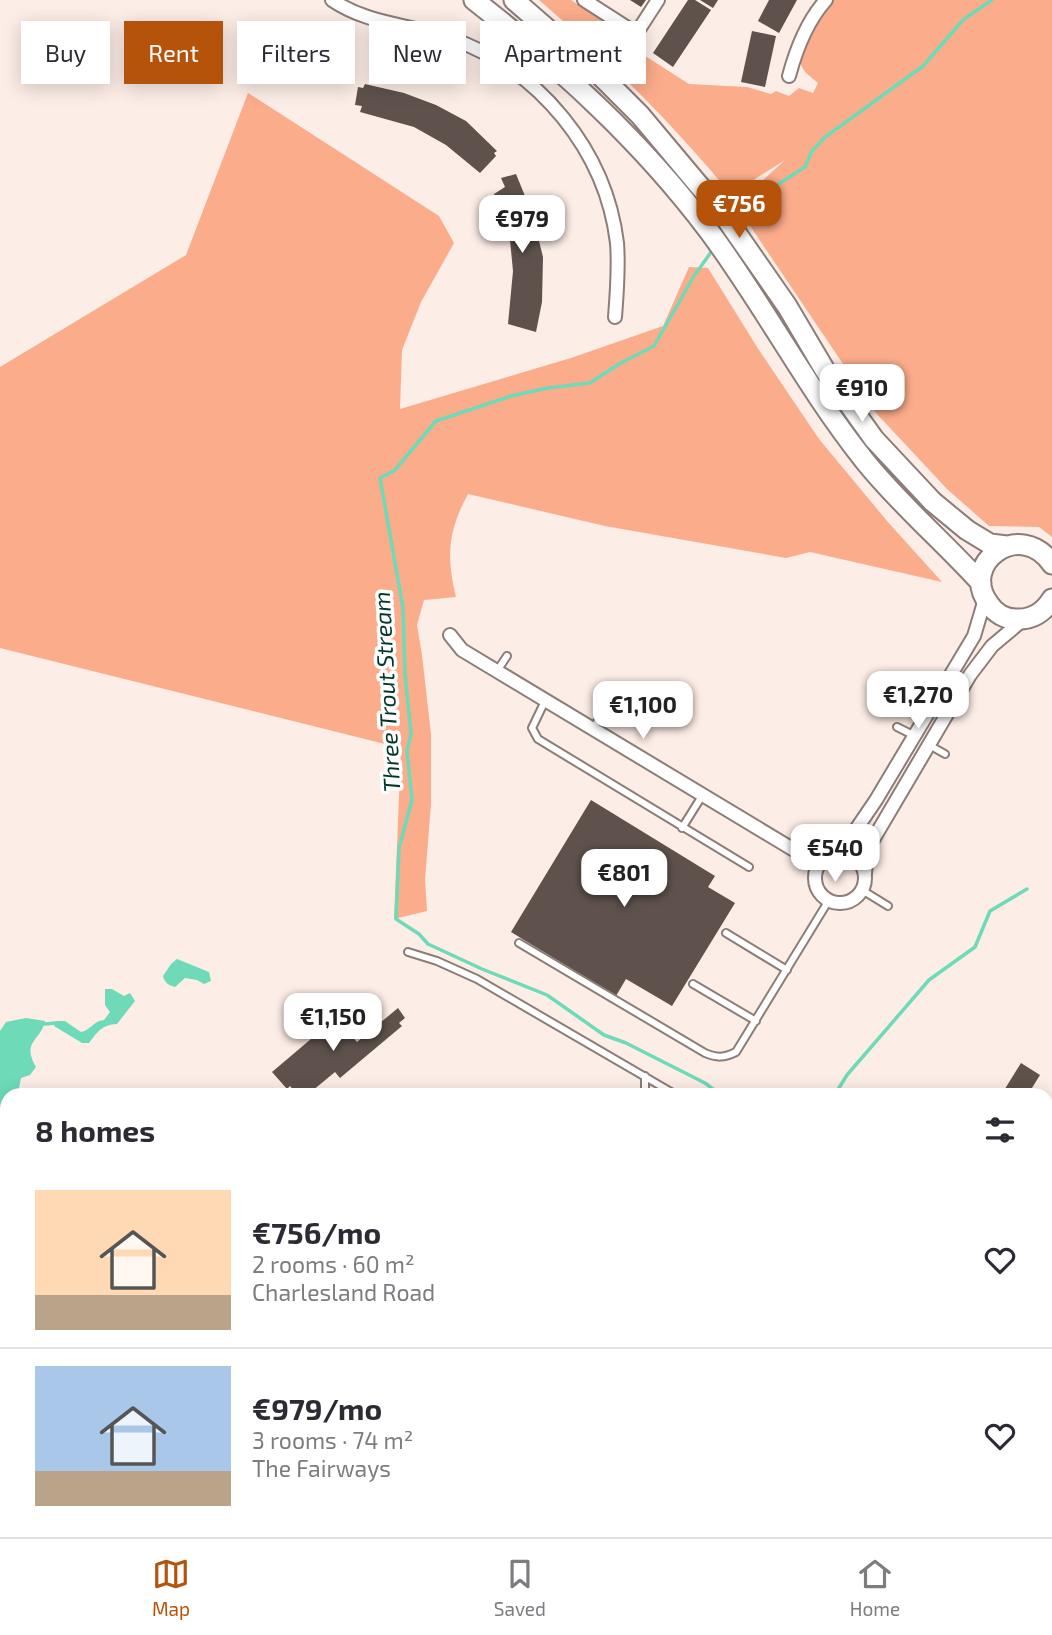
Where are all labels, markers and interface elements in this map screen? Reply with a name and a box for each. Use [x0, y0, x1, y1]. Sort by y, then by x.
chip: Buy [21, 21, 110, 84]
chip: Rent [124, 21, 223, 84]
chip: Filters [237, 21, 355, 84]
chip: New [369, 21, 466, 84]
chip: Apartment [480, 21, 646, 84]
pin: €756 [698, 180, 780, 240]
text: €756 [712, 189, 766, 217]
pin: €979 [481, 196, 563, 255]
text: €979 [495, 204, 549, 232]
pin: €910 [821, 364, 903, 424]
text: €910 [836, 373, 888, 401]
water label: Three Trout Stream [367, 591, 405, 793]
pin: €1,270 [861, 672, 975, 731]
text: €1,270 [883, 680, 953, 708]
pin: €1,100 [586, 682, 700, 741]
text: €1,100 [609, 690, 677, 718]
pin: €540 [794, 824, 876, 884]
text: €540 [807, 833, 863, 861]
pin: €801 [583, 850, 665, 909]
text: €801 [597, 858, 651, 886]
pin: €1,150 [276, 993, 390, 1053]
text: €1,150 [300, 1002, 366, 1030]
icon: filters [981, 1111, 1019, 1149]
text: 8 homes [35, 1112, 155, 1148]
text: €756/mo [252, 1214, 381, 1250]
icon: home [91, 1218, 175, 1302]
icon: heart [981, 1241, 1019, 1279]
text: 2 rooms · 60 m² [252, 1250, 414, 1278]
text: Charlesland Road [252, 1278, 435, 1306]
text: €979/mo [252, 1390, 382, 1426]
icon: home [91, 1394, 175, 1478]
icon: heart [981, 1417, 1019, 1455]
text: 3 rooms · 74 m² [252, 1426, 413, 1454]
text: The Fairways [252, 1454, 391, 1482]
tab: Map [152, 1555, 190, 1620]
tab: Saved [494, 1555, 546, 1620]
tab: Home [850, 1555, 900, 1620]

